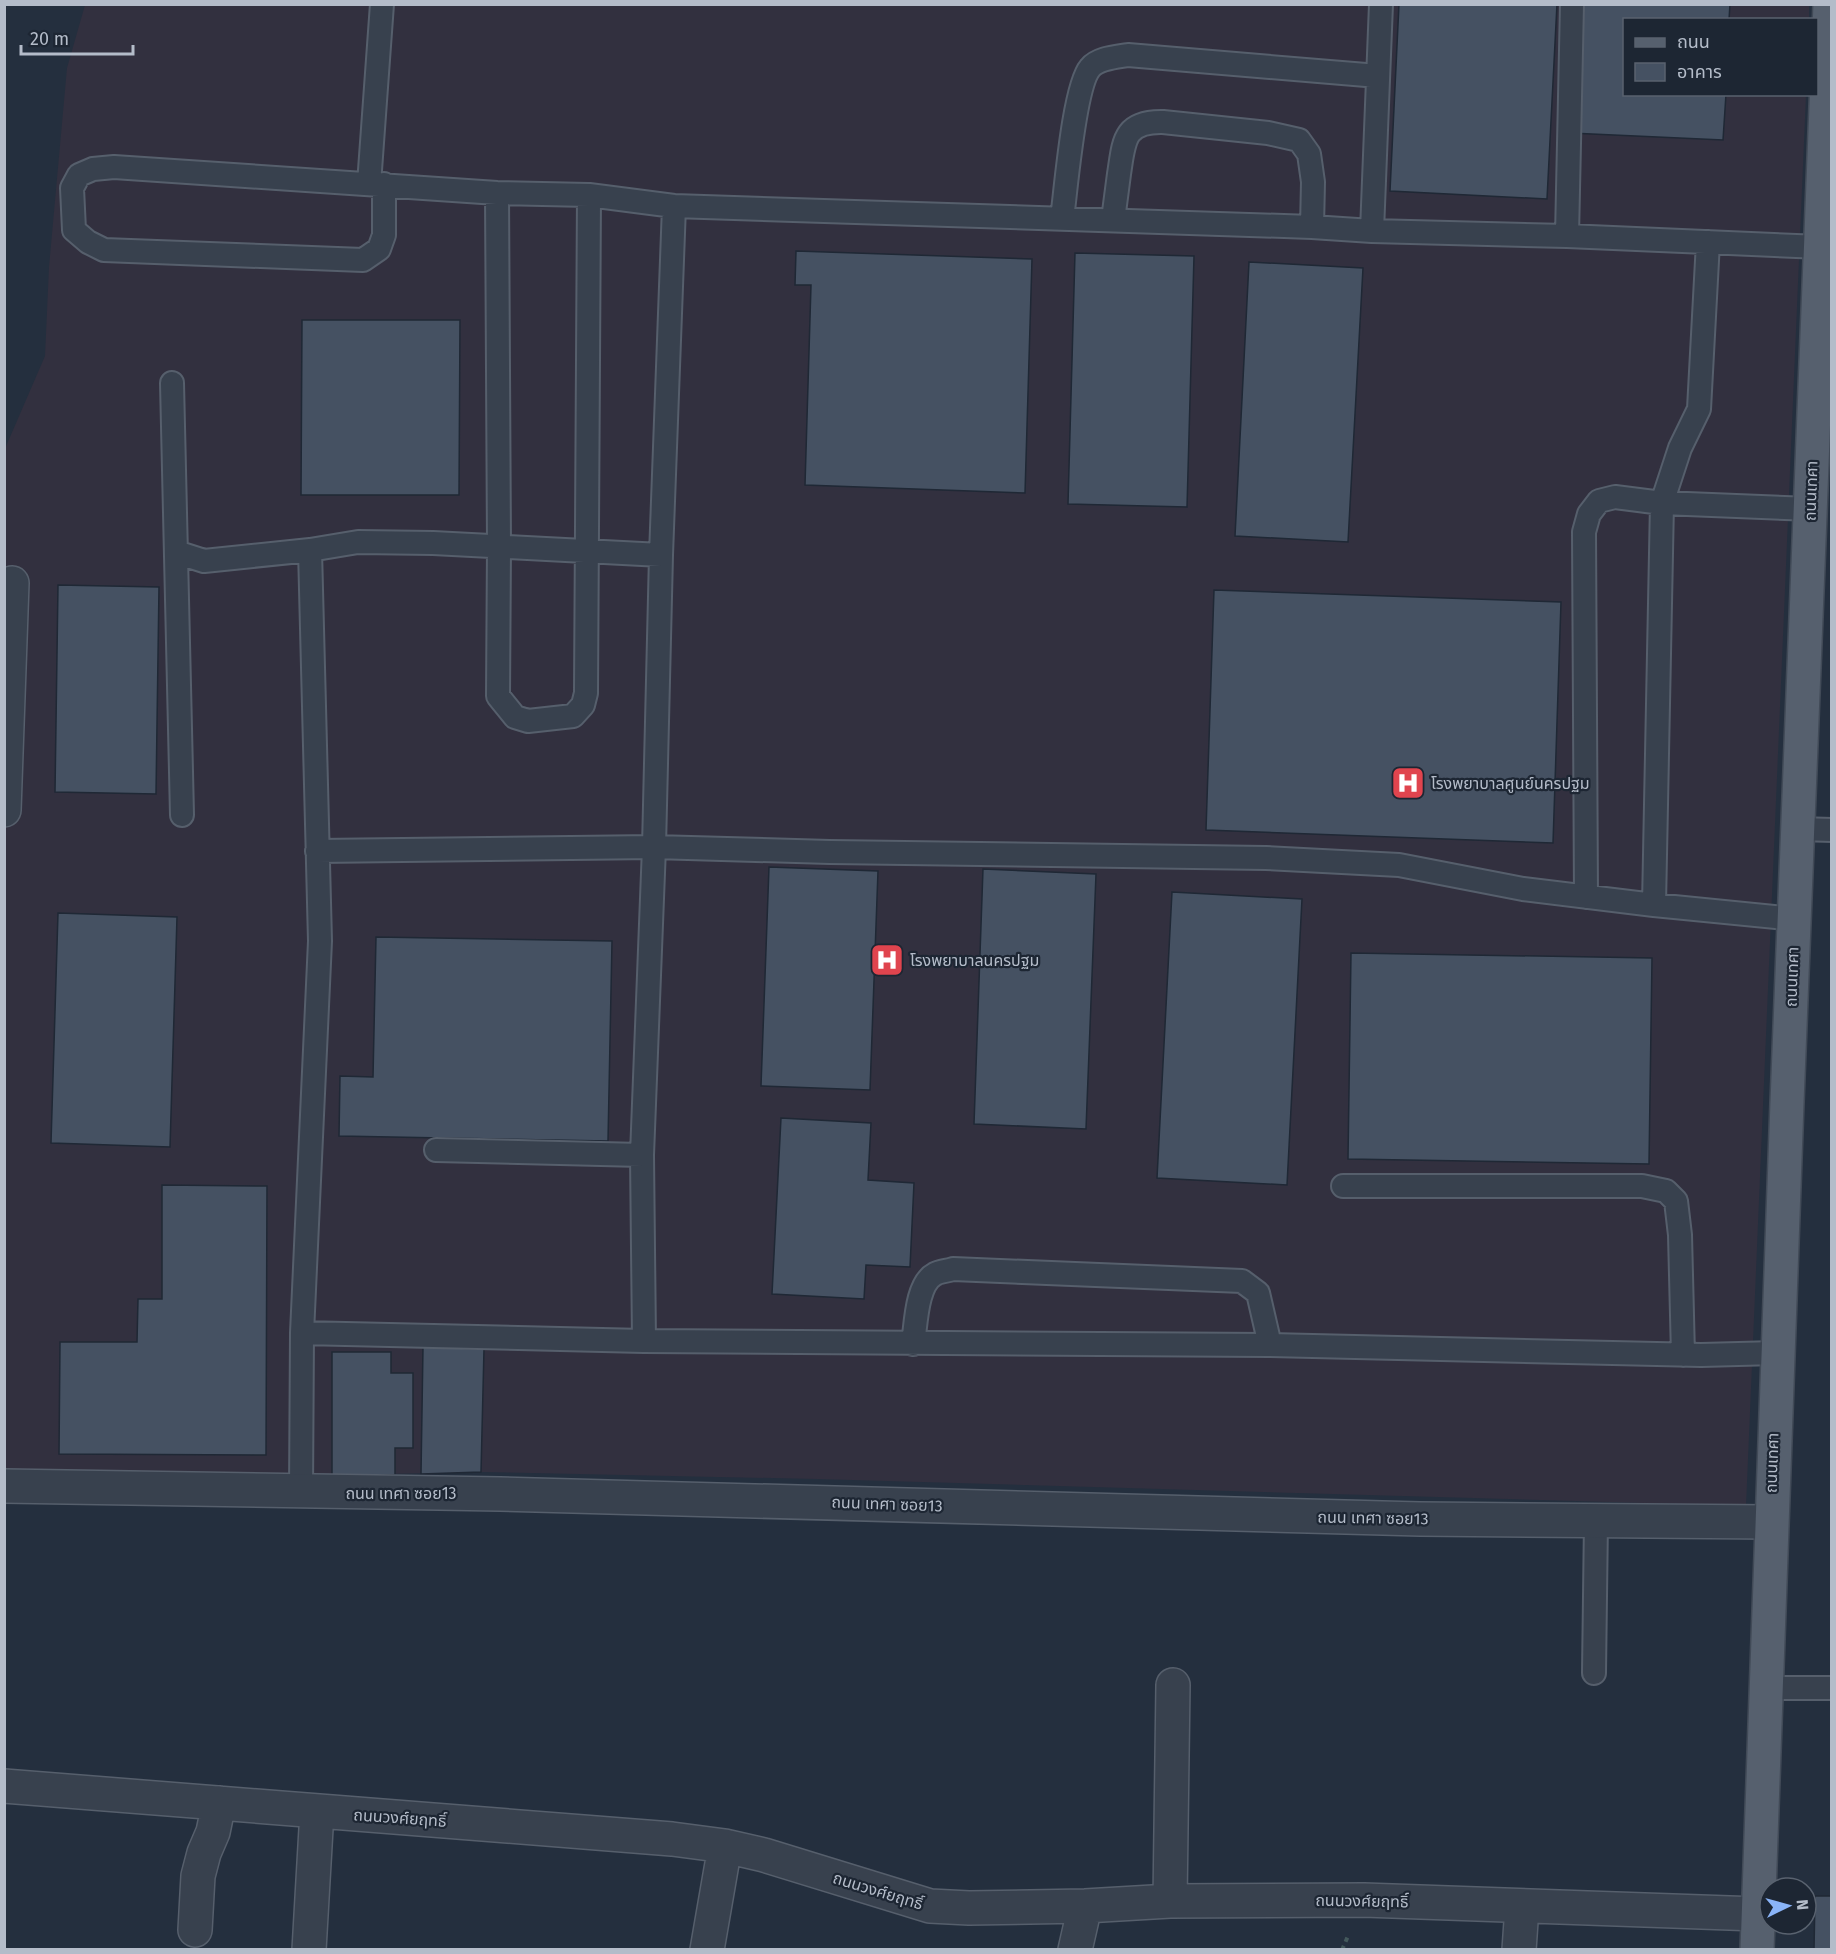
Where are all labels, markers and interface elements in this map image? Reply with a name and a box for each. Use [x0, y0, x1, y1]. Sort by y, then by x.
scale bar [21, 18, 134, 56]
legend [1623, 18, 1818, 96]
text: 20 m [30, 28, 69, 50]
text: ถนน [1677, 31, 1710, 53]
text: อาคาร [1677, 61, 1722, 83]
street label: ถนนเทศา [1800, 461, 1822, 521]
hospital icon: โรงพยาบาลศูนย์นครปฐม [1390, 765, 1426, 801]
place label: โรงพยาบาลศูนย์นครปฐม [1431, 774, 1590, 793]
hospital icon: โรงพยาบาลนครปฐม [869, 942, 905, 978]
street label: ถนนเทศา [1781, 947, 1803, 1007]
place label: โรงพยาบาลนครปฐม [910, 951, 1039, 970]
street label: ถนนเทศา [1761, 1433, 1783, 1493]
street label: ถนน เทศา ซอย13 [345, 1484, 457, 1503]
street label: ถนน เทศา ซอย13 [831, 1493, 943, 1515]
street label: ถนน เทศา ซอย13 [1317, 1508, 1429, 1528]
street label: ถนนวงศ์ยฤทธิ์ [353, 1805, 447, 1831]
street label: ถนนวงศ์ยฤทธิ์ [831, 1868, 926, 1914]
north arrow [1758, 1876, 1818, 1936]
street label: ถนนวงศ์ยฤทธิ์ [1315, 1891, 1409, 1911]
text: N [1793, 1899, 1812, 1911]

